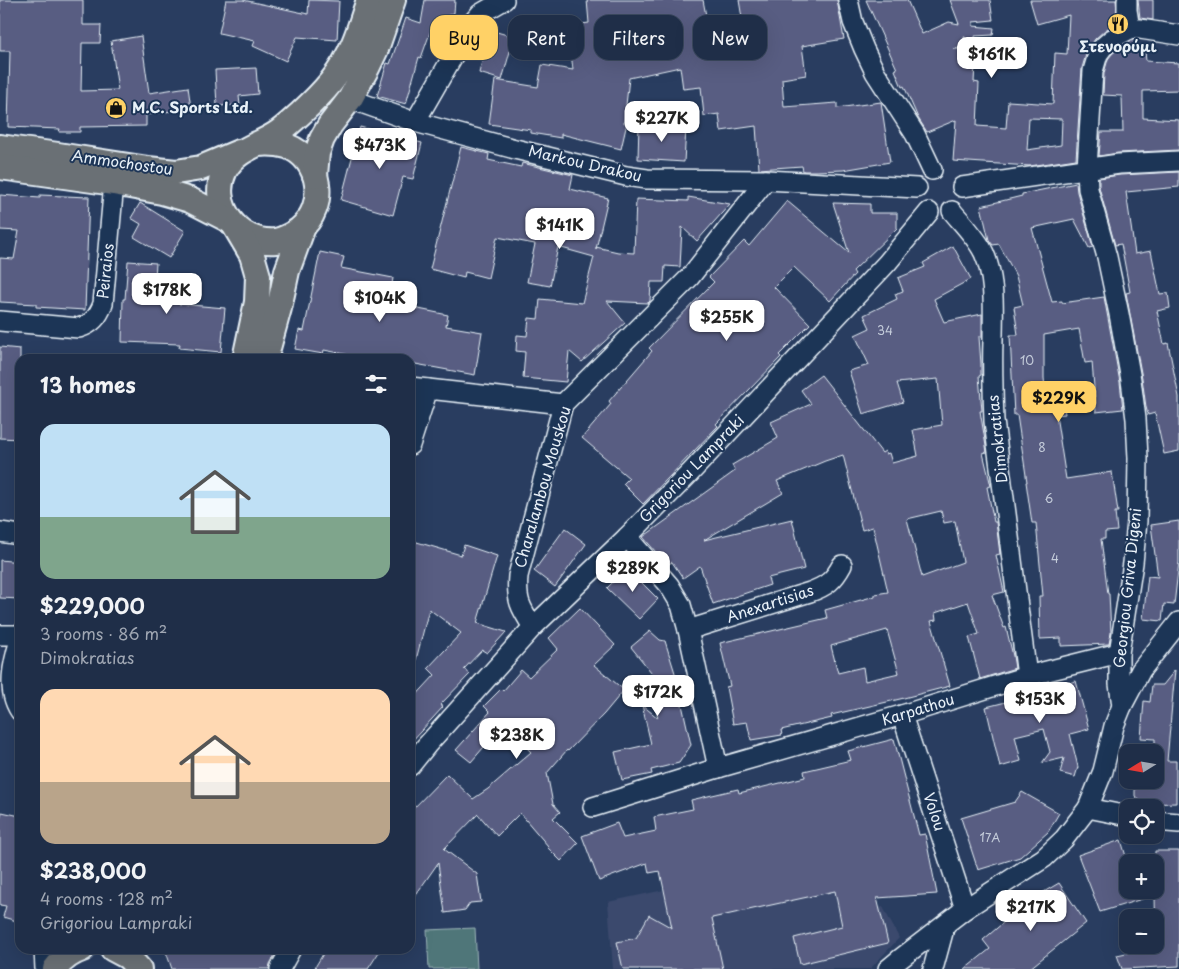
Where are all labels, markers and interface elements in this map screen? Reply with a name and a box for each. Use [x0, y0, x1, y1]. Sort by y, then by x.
restaurant icon: Στενορύμι [1106, 12, 1130, 36]
chip: Buy [430, 15, 498, 60]
chip: Rent [508, 15, 584, 60]
chip: Filters [594, 15, 683, 60]
chip: New [693, 15, 767, 60]
place label: Στενορύμι [1079, 34, 1157, 57]
pin: $161K [957, 36, 1027, 79]
text: $161K [968, 41, 1016, 65]
place label: M.C. Sports Ltd. [132, 95, 253, 118]
shop icon: M.C. Sports Ltd. [104, 96, 128, 120]
pin: $227K [627, 100, 697, 143]
text: $227K [636, 105, 688, 129]
pin: $473K [345, 128, 415, 170]
text: $473K [354, 132, 406, 156]
street label: Markou Drakou [526, 138, 644, 187]
street label: Ammochostou [70, 143, 174, 180]
pin: $141K [525, 208, 595, 250]
text: $141K [536, 212, 584, 236]
street label: Peiraios [90, 242, 119, 300]
pin: $178K [132, 272, 202, 315]
text: $178K [143, 277, 191, 301]
pin: $104K [345, 280, 415, 323]
text: $104K [354, 285, 406, 309]
pin: $255K [692, 300, 762, 342]
text: $255K [700, 304, 754, 328]
house number: 34 [877, 321, 893, 339]
house number: 10 [1020, 351, 1034, 369]
text: 13 homes [40, 368, 136, 400]
icon: filters [362, 370, 390, 398]
pin: $229K [1024, 380, 1094, 423]
text: $229K [1032, 385, 1086, 409]
street label: Dimokratias [980, 394, 1013, 484]
street label: Charalambou Mouskou [507, 403, 576, 570]
street label: Grigoriou Lampraki [633, 409, 749, 527]
house number: 8 [1038, 438, 1046, 456]
icon: home [170, 457, 260, 547]
house number: 6 [1045, 489, 1053, 507]
street label: Georgiou Griva Digeni [1107, 507, 1146, 669]
house number: 4 [1051, 549, 1059, 567]
pin: $289K [598, 550, 668, 593]
text: $289K [607, 555, 659, 579]
street label: Anexartisias [723, 578, 816, 628]
text: $229,000 [40, 589, 145, 621]
text: 3 rooms · 86 m² [40, 621, 167, 645]
text: Dimokratias [40, 645, 134, 669]
pin: $172K [623, 674, 693, 717]
text: $172K [633, 679, 683, 703]
pin: $153K [1005, 682, 1075, 724]
text: $153K [1015, 686, 1065, 710]
street label: Karpathou [878, 687, 957, 731]
pin: $238K [482, 718, 552, 760]
icon: home [170, 722, 260, 812]
text: $238K [490, 722, 544, 746]
north arrow [1119, 744, 1164, 789]
map controls [1119, 744, 1164, 954]
street label: Volou [918, 789, 952, 834]
button: locate [1119, 799, 1164, 844]
house number: 17A [980, 828, 1000, 846]
text: $238,000 [40, 854, 146, 886]
button: + [1119, 854, 1164, 899]
text: 4 rooms · 128 m² [40, 886, 173, 910]
pin: $217K [996, 890, 1066, 932]
text: $217K [1007, 894, 1055, 918]
button: − [1119, 909, 1164, 954]
text: Grigoriou Lampraki [40, 910, 192, 934]

